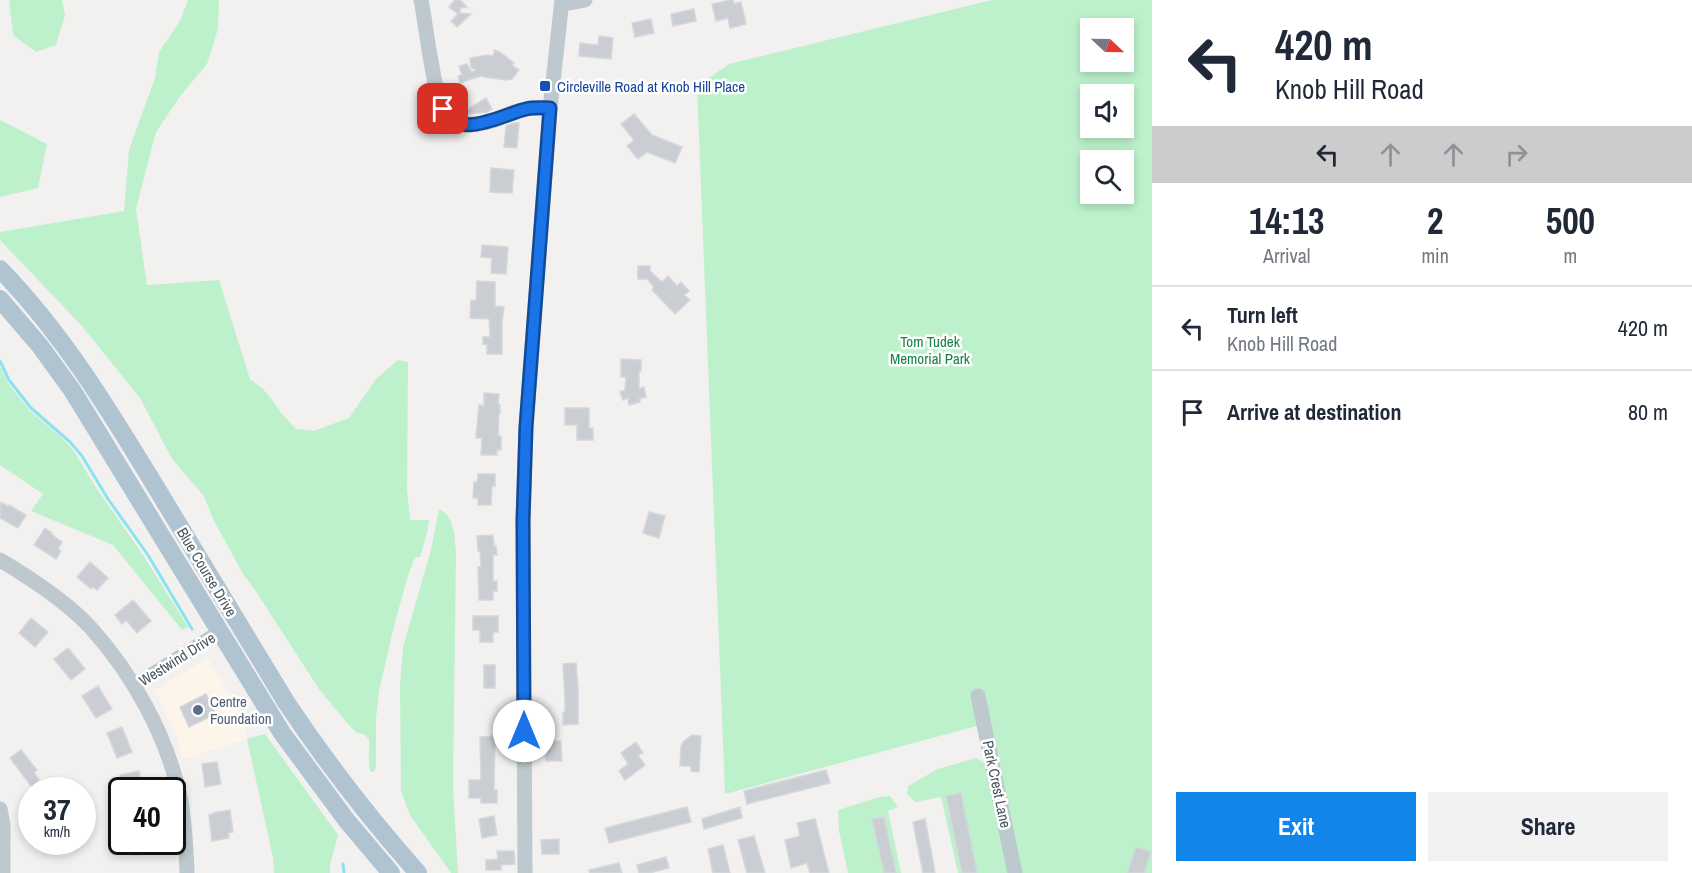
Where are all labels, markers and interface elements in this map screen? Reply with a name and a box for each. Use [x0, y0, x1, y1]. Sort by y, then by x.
text: 420 m [1275, 17, 1373, 73]
north arrow [1080, 18, 1134, 72]
map controls [1080, 18, 1134, 204]
icon: left [1176, 24, 1254, 102]
text: Knob Hill Road [1275, 71, 1424, 107]
place label: Circleville Road at Knob Hill Place [557, 76, 745, 97]
marker: Circleville Road at Knob Hill Place [538, 79, 552, 93]
pin [417, 83, 468, 134]
button: sound [1080, 84, 1134, 138]
icon: arrive [426, 92, 459, 125]
icon: left [1311, 138, 1344, 171]
icon: ahead [1374, 138, 1407, 171]
icon: ahead [1437, 138, 1470, 171]
icon: right [1500, 138, 1533, 171]
button: search [1080, 150, 1134, 204]
text: 14:13 [1249, 197, 1324, 245]
text: 2 [1427, 197, 1443, 245]
text: 500 [1546, 197, 1595, 245]
text: Arrival [1263, 242, 1310, 269]
text: min [1421, 242, 1449, 269]
text: m [1564, 242, 1577, 269]
text: Turn left [1227, 300, 1298, 330]
icon: left [1176, 312, 1209, 345]
text: 420 m [1618, 313, 1668, 343]
text: Knob Hill Road [1227, 330, 1337, 357]
park label: Tom Tudek Memorial Park [890, 331, 971, 369]
icon: arrive [1176, 396, 1209, 429]
text: Arrive at destination [1227, 397, 1401, 427]
text: 80 m [1628, 397, 1668, 427]
street label: Blue Course Drive [172, 524, 242, 621]
street label: Westwind Drive [135, 627, 219, 691]
place label: Centre Foundation [210, 691, 272, 729]
position arrow [492, 699, 556, 763]
marker: Centre Foundation [191, 703, 205, 717]
street label: Park Crest Lane [977, 738, 1017, 830]
speed limit sign: 40 [108, 777, 186, 855]
text: 37 [43, 789, 71, 829]
button: Exit [1176, 792, 1416, 861]
button: Share [1428, 792, 1668, 861]
text: km/h [44, 821, 70, 842]

